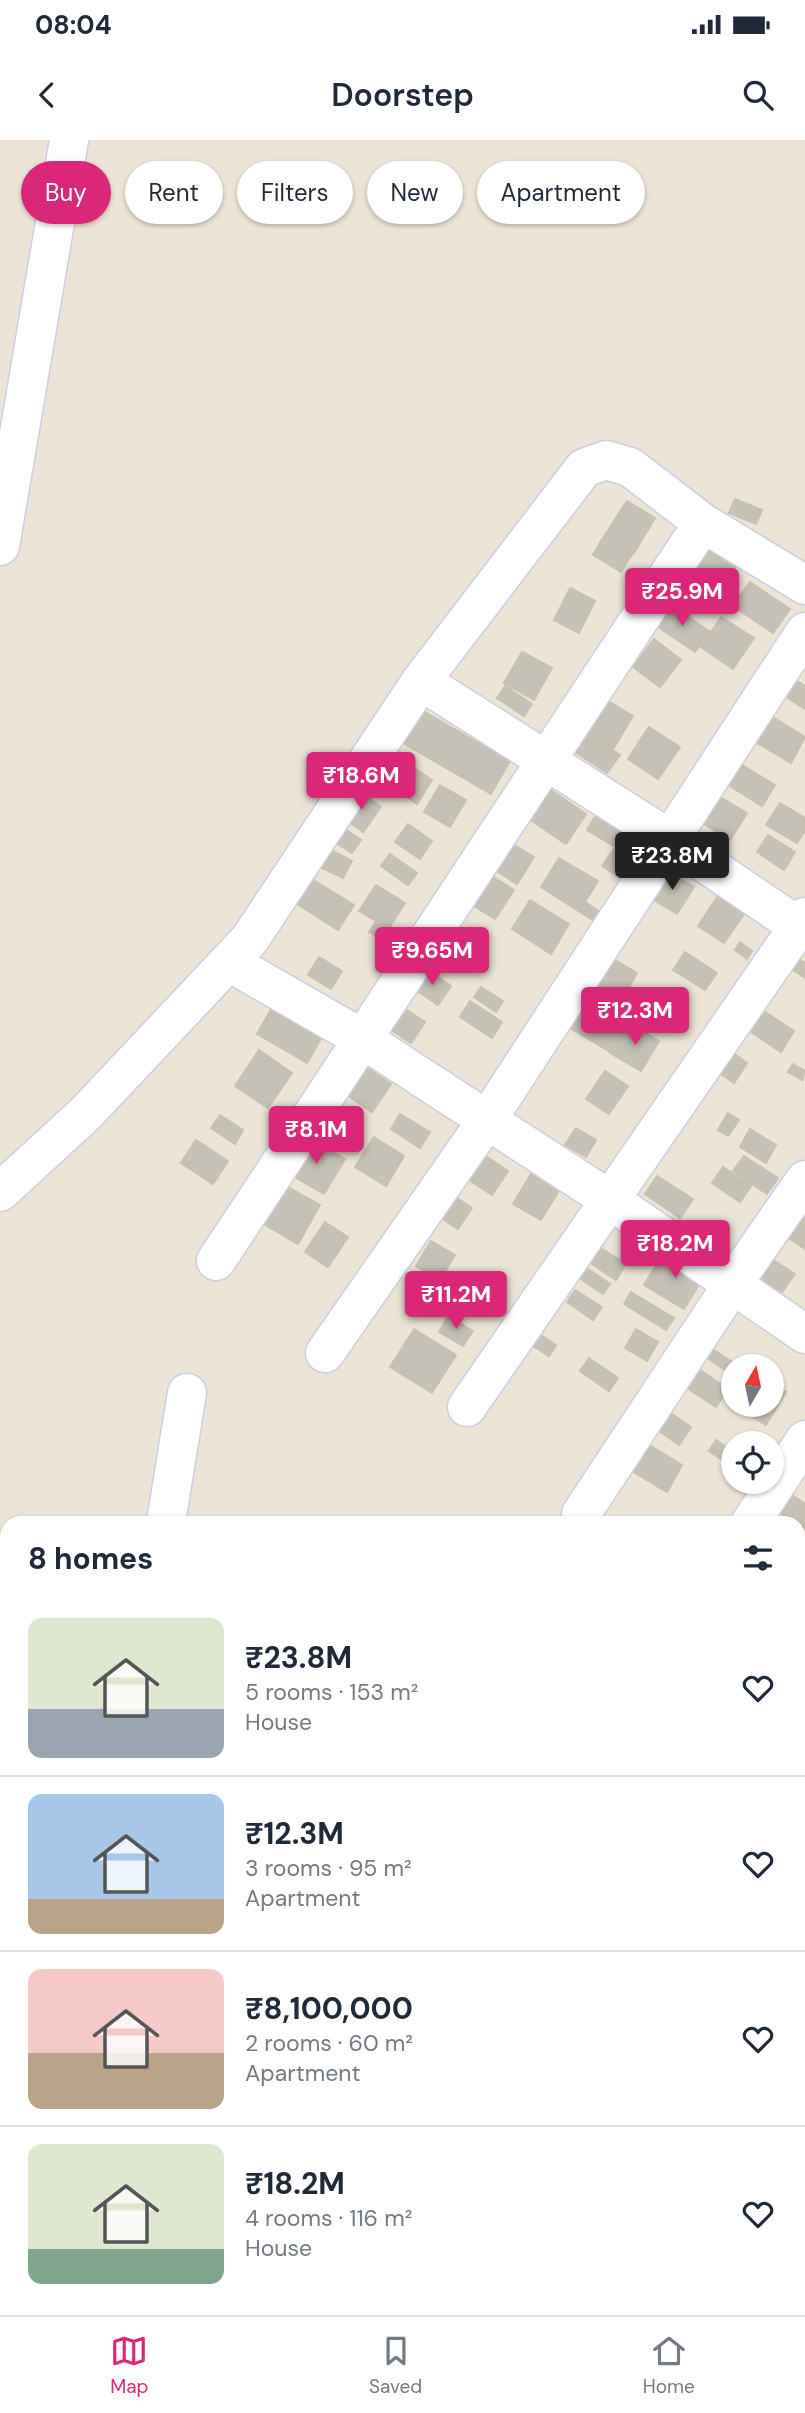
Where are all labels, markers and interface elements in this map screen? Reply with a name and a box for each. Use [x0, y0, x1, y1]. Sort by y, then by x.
text: 08:04 [35, 8, 112, 42]
text: Doorstep [331, 74, 474, 116]
icon: back [28, 76, 66, 114]
icon: search [739, 76, 777, 114]
chip: Buy [21, 161, 111, 224]
chip: Rent [125, 161, 223, 224]
chip: Filters [237, 161, 353, 224]
chip: New [367, 161, 463, 224]
chip: Apartment [477, 161, 645, 224]
pin: ₹25.9M [625, 568, 739, 628]
text: ₹25.9M [641, 576, 723, 606]
pin: ₹18.6M [304, 752, 418, 812]
text: ₹18.6M [322, 760, 400, 790]
pin: ₹23.8M [615, 832, 729, 892]
text: ₹23.8M [631, 840, 713, 870]
pin: ₹9.65M [375, 928, 489, 987]
text: ₹9.65M [391, 935, 473, 965]
pin: ₹12.3M [578, 988, 692, 1047]
text: ₹12.3M [597, 995, 673, 1025]
pin: ₹8.1M [267, 1107, 365, 1166]
text: ₹8.1M [285, 1114, 347, 1144]
pin: ₹18.2M [618, 1220, 732, 1280]
text: ₹18.2M [637, 1228, 713, 1258]
pin: ₹11.2M [399, 1272, 513, 1331]
text: ₹11.2M [421, 1279, 491, 1309]
north arrow [721, 1354, 784, 1418]
map controls [721, 1354, 784, 1494]
button: locate [721, 1431, 784, 1494]
text: 8 homes [28, 1539, 153, 1578]
icon: filters [739, 1539, 777, 1577]
text: ₹23.8M [245, 1638, 352, 1677]
icon: home [84, 1646, 168, 1730]
icon: heart [739, 1669, 777, 1707]
text: 5 rooms · 153 m² [245, 1677, 418, 1707]
text: House [245, 1707, 312, 1737]
text: ₹12.3M [245, 1814, 344, 1853]
icon: home [84, 1822, 168, 1906]
icon: heart [739, 1845, 777, 1883]
text: 3 rooms · 95 m² [245, 1853, 412, 1883]
text: Apartment [245, 1883, 360, 1913]
text: ₹8,100,000 [245, 1989, 413, 2028]
icon: home [84, 1997, 168, 2081]
icon: heart [739, 2020, 777, 2058]
text: 2 rooms · 60 m² [245, 2028, 413, 2058]
text: Apartment [245, 2058, 360, 2088]
text: ₹18.2M [245, 2164, 345, 2203]
icon: home [84, 2172, 168, 2256]
icon: heart [739, 2195, 777, 2233]
text: 4 rooms · 116 m² [245, 2203, 412, 2233]
text: House [245, 2233, 312, 2263]
tab: Map [110, 2332, 148, 2399]
tab: Saved [369, 2332, 422, 2399]
tab: Home [643, 2332, 695, 2399]

